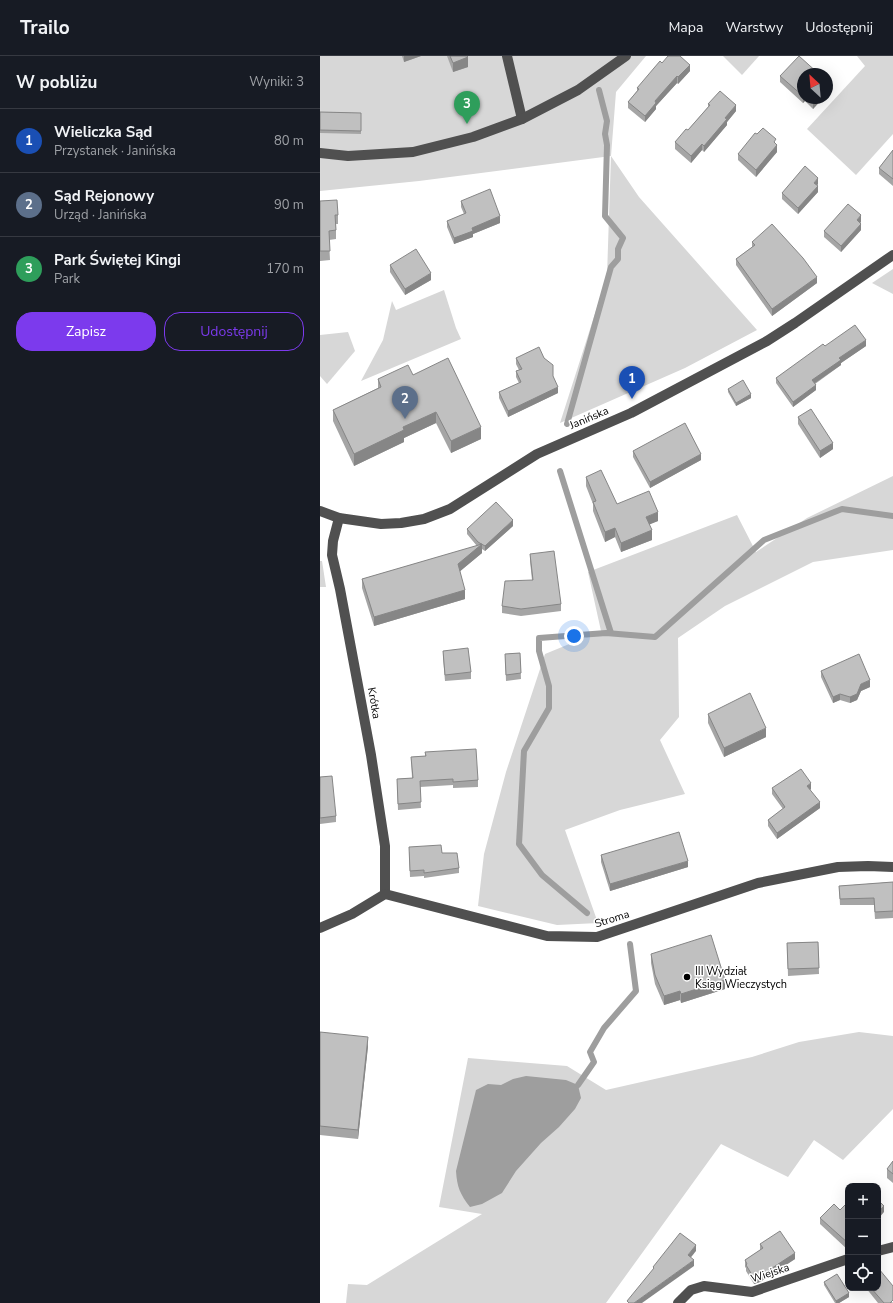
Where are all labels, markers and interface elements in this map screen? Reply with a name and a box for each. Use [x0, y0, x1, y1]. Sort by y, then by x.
text: Trailo [20, 15, 70, 41]
text: Mapa [668, 18, 703, 37]
text: Warstwy [725, 18, 783, 37]
text: Udostępnij [805, 18, 873, 37]
north arrow [797, 68, 833, 104]
text: W pobliżu [16, 71, 97, 94]
text: Wyniki: 3 [249, 73, 304, 91]
pin: 3 [454, 91, 480, 124]
text: Wieliczka Sąd [54, 122, 152, 142]
text: 1 [25, 132, 33, 150]
text: 80 m [274, 132, 304, 150]
text: Przystanek · Janińska [54, 142, 176, 160]
text: Sąd Rejonowy [54, 186, 154, 206]
text: 2 [25, 196, 33, 214]
text: 90 m [274, 196, 304, 214]
text: Urząd · Janińska [54, 206, 147, 224]
text: Park Świętej Kingi [54, 250, 181, 270]
text: 3 [25, 260, 33, 278]
text: 170 m [266, 260, 304, 278]
text: Park [54, 270, 80, 288]
button: Zapisz [16, 312, 156, 351]
button: Udostępnij [164, 312, 304, 351]
pin: 1 [619, 366, 645, 399]
pin: 2 [392, 386, 418, 419]
street label: Janińska [566, 403, 611, 433]
your location [564, 626, 584, 646]
street label: Krótka [364, 686, 384, 720]
street label: Stroma [593, 907, 631, 931]
place label: III Wydział Ksiąg Wieczystych [695, 964, 787, 992]
marker: III Wydział Ksiąg Wieczystych [682, 972, 692, 982]
map controls [845, 1183, 881, 1291]
button: + [845, 1183, 881, 1219]
button: − [845, 1219, 881, 1255]
button: locate [845, 1255, 881, 1291]
street label: Wiejska [749, 1260, 791, 1286]

